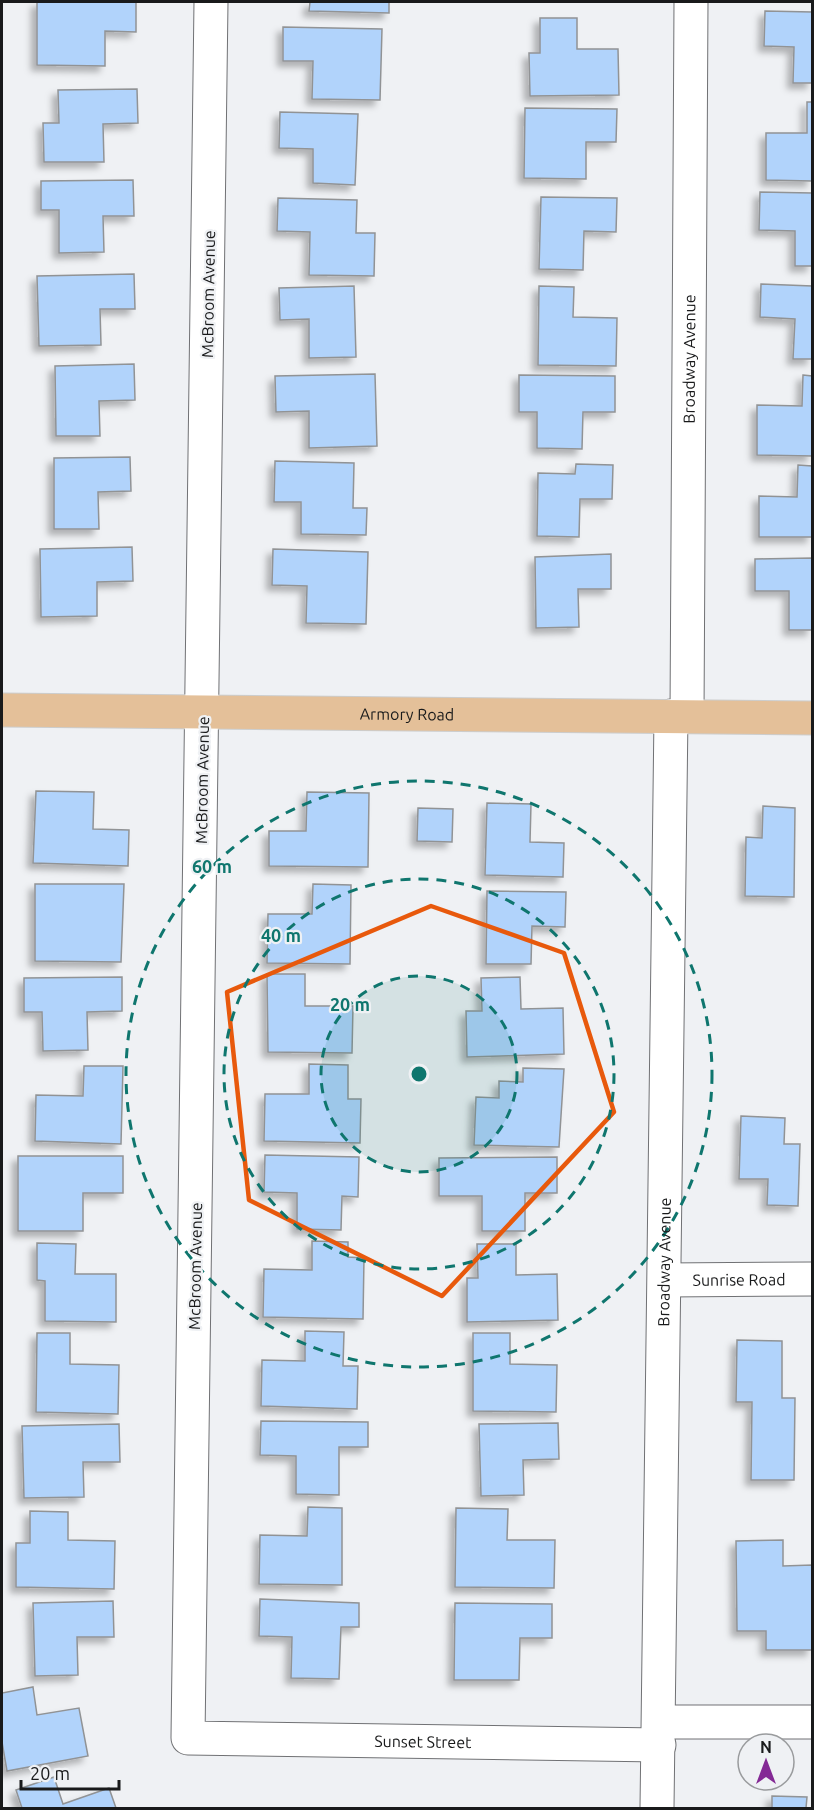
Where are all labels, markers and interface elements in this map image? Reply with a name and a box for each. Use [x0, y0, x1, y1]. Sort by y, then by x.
street label: McBroom Avenue [198, 230, 218, 358]
street label: Broadway Avenue [680, 294, 698, 424]
street label: Armory Road [360, 705, 454, 723]
street label: McBroom Avenue [192, 716, 212, 844]
text: 60 m [192, 856, 232, 876]
text: 40 m [261, 925, 301, 945]
text: 20 m [330, 994, 370, 1014]
centre of rings [409, 1064, 429, 1084]
street label: Broadway Avenue [654, 1197, 674, 1327]
street label: McBroom Avenue [185, 1202, 205, 1330]
street label: Sunrise Road [692, 1270, 786, 1289]
street label: Sunset Street [374, 1732, 472, 1751]
north arrow [736, 1732, 796, 1792]
text: N [760, 1738, 772, 1756]
scale bar [21, 1753, 118, 1791]
text: 20 m [30, 1763, 70, 1783]

